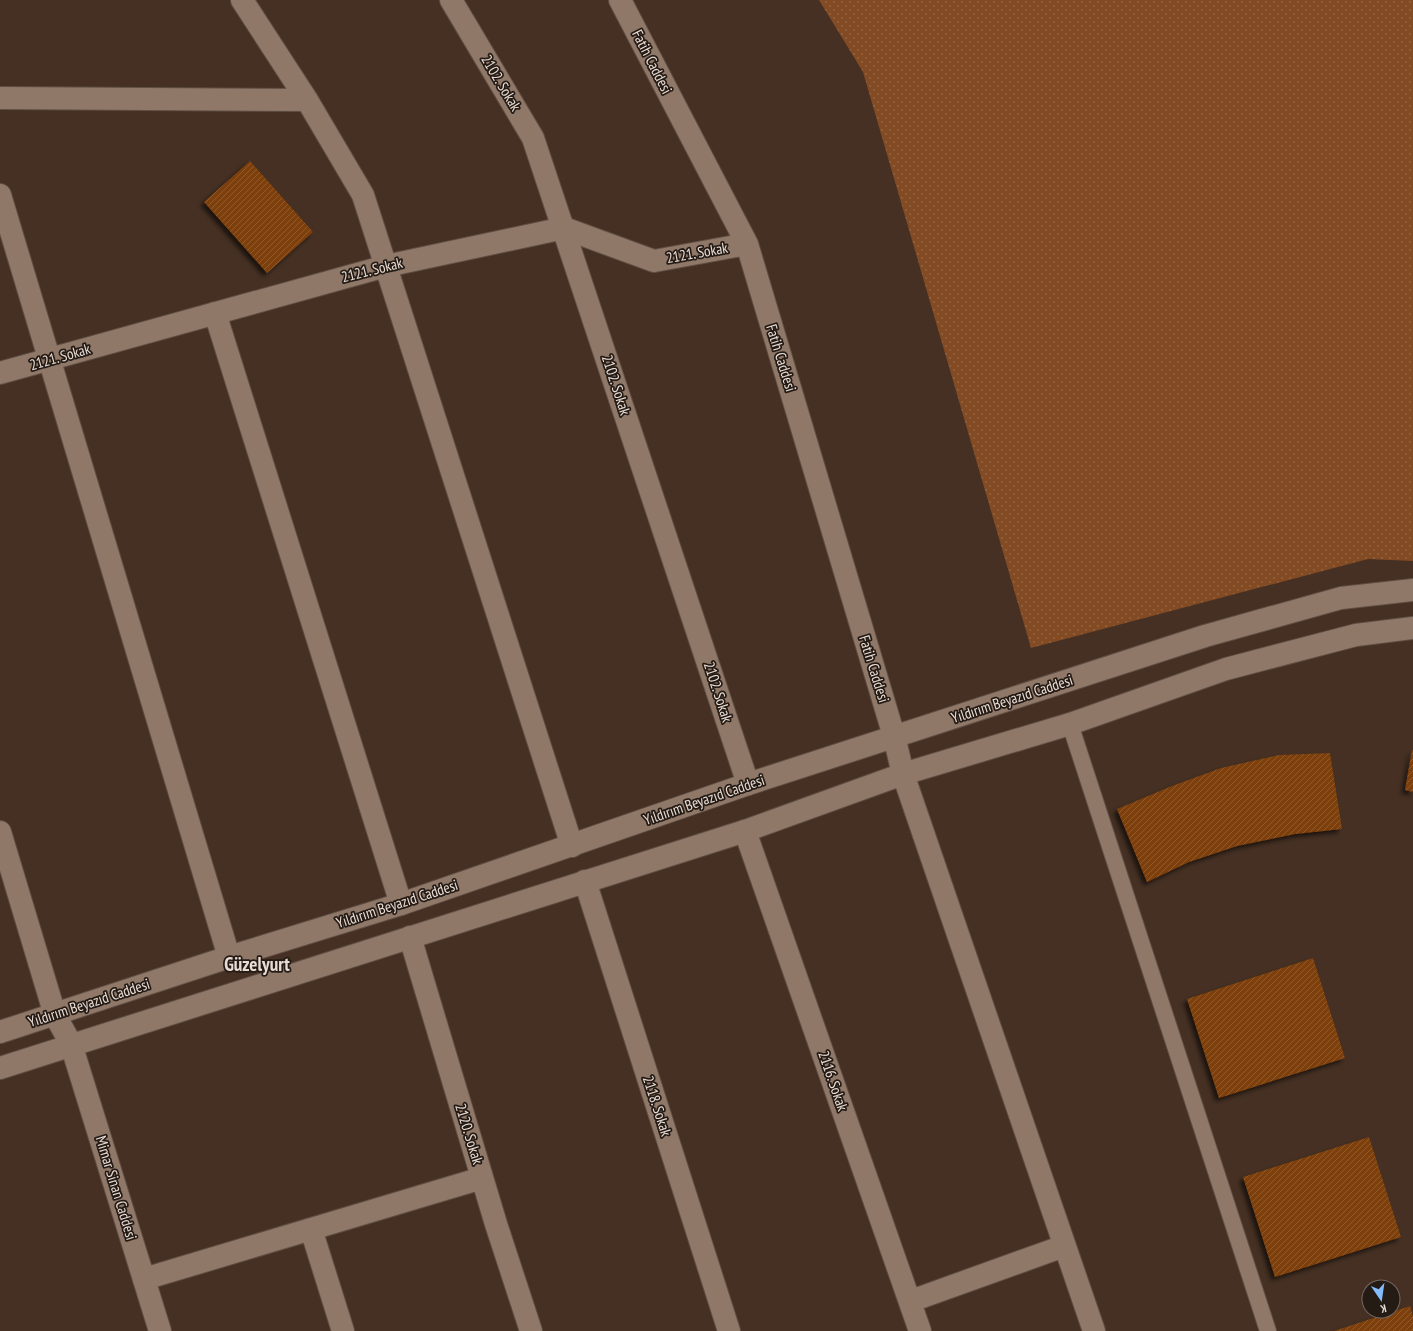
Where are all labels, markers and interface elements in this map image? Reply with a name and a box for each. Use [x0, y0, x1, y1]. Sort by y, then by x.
street label: Fatih Caddesi [628, 26, 677, 97]
street label: 2102. Sokak [477, 51, 526, 115]
street label: 2121. Sokak [665, 238, 729, 267]
street label: 2121. Sokak [339, 253, 405, 286]
street label: Fatih Caddesi [762, 322, 801, 394]
street label: 2121. Sokak [27, 339, 93, 374]
street label: 2102. Sokak [598, 352, 635, 418]
street label: Fatih Caddesi [855, 633, 894, 705]
street label: 2102. Sokak [700, 659, 737, 725]
street label: Yıldırım Beyazıd Caddesi [949, 670, 1075, 727]
street label: Yıldırım Beyazıd Caddesi [641, 770, 767, 829]
street label: Yıldırım Beyazıd Caddesi [334, 875, 460, 932]
district label: Güzelyurt [224, 952, 290, 976]
street label: Yıldırım Beyazıd Caddesi [26, 974, 152, 1031]
street label: 2116. Sokak [814, 1048, 853, 1114]
street label: 2118. Sokak [639, 1073, 676, 1139]
street label: 2120. Sokak [451, 1101, 488, 1167]
street label: Mimar Sinan Caddesi [92, 1133, 141, 1242]
north arrow [1361, 1279, 1401, 1319]
text: K [1379, 1301, 1388, 1316]

